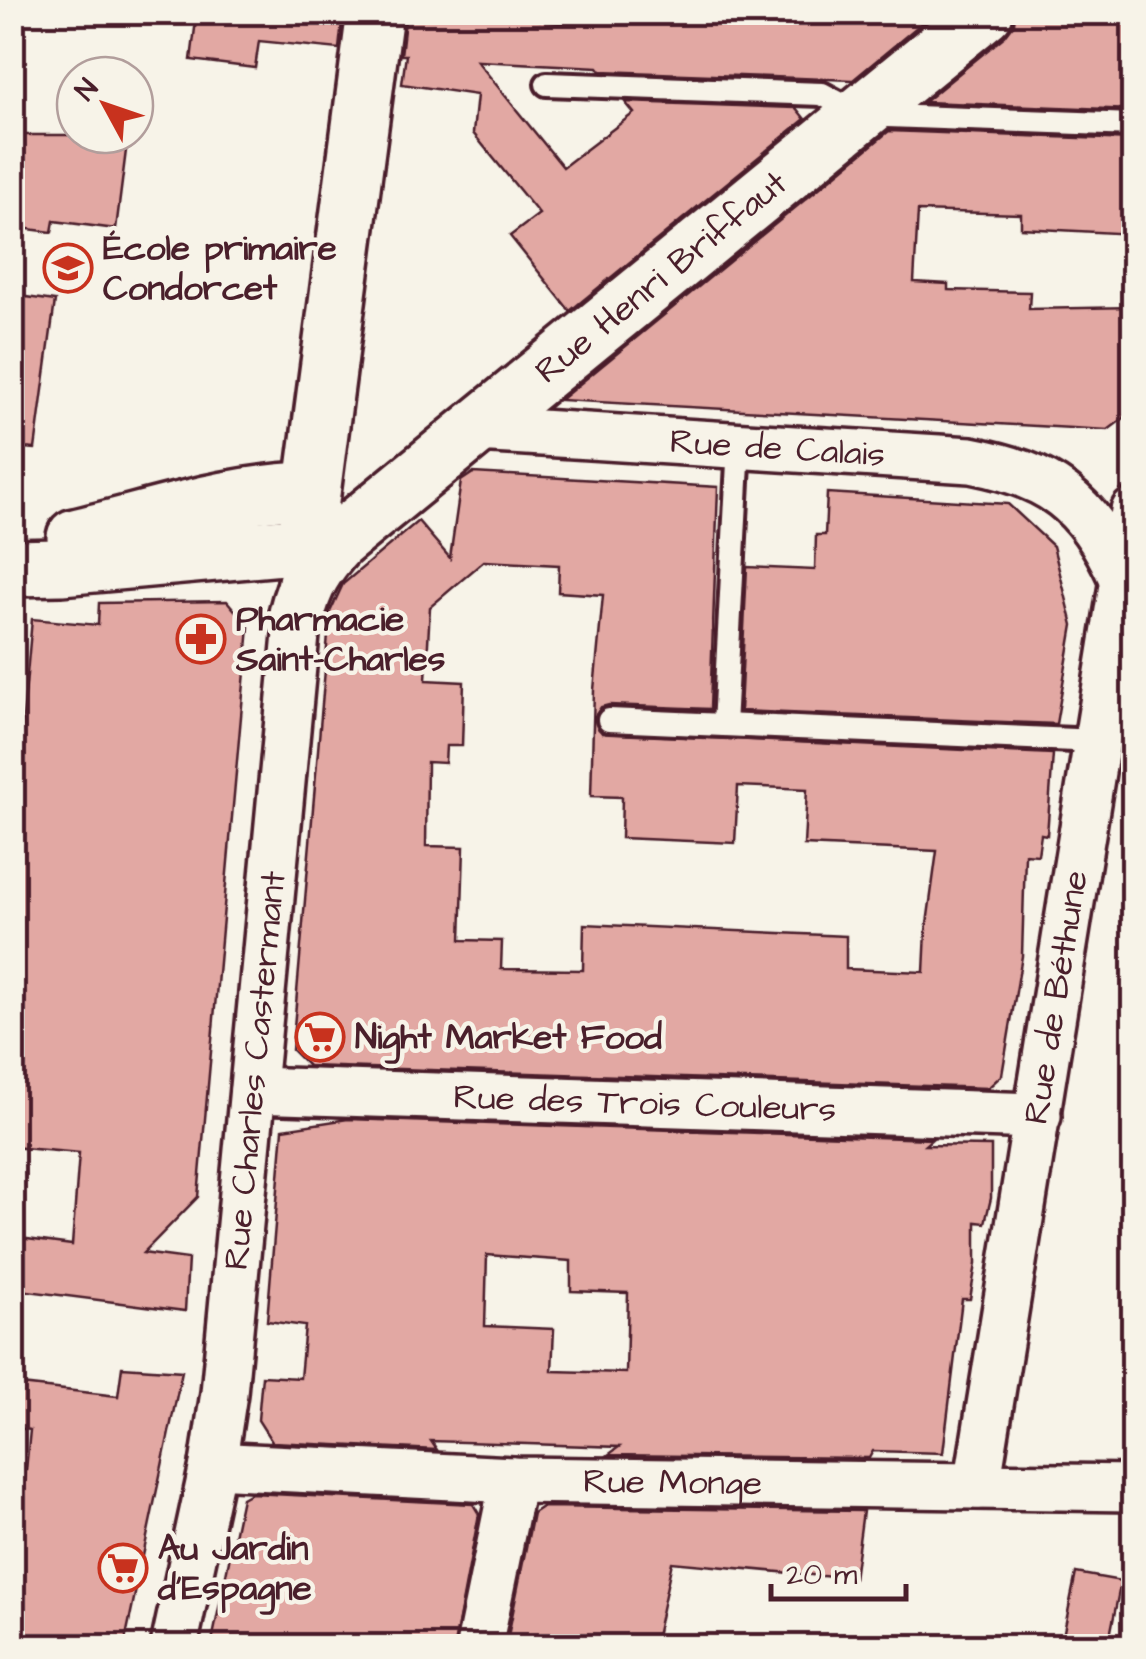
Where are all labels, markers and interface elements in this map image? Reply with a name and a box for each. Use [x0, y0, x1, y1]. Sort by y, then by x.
north arrow [55, 55, 155, 155]
text: N [66, 70, 108, 109]
street label: Rue Henri Briffaut [524, 159, 798, 395]
place label: École primaire Condorcet [103, 224, 337, 313]
school or university icon: École primaire Condorcet [42, 242, 94, 294]
street label: Rue de Calais [668, 417, 886, 479]
place label: Pharmacie Saint-Charles [235, 595, 445, 684]
pharmacy icon: Pharmacie Saint-Charles [175, 613, 227, 665]
street label: Rue de Béthune [1011, 867, 1100, 1128]
street label: Rue Charles Castermant [211, 869, 298, 1272]
supermarket icon: Night Market Food [294, 1011, 346, 1063]
place label: Night Market Food [355, 1013, 662, 1064]
street label: Rue des Trois Couleurs [452, 1072, 837, 1134]
street label: Rue Monge [583, 1456, 762, 1509]
place label: Au Jardin d'Espagne [157, 1524, 312, 1615]
scale bar [771, 1539, 906, 1601]
supermarket icon: Au Jardin d'Espagne [97, 1542, 149, 1594]
text: 20 m [786, 1554, 858, 1596]

